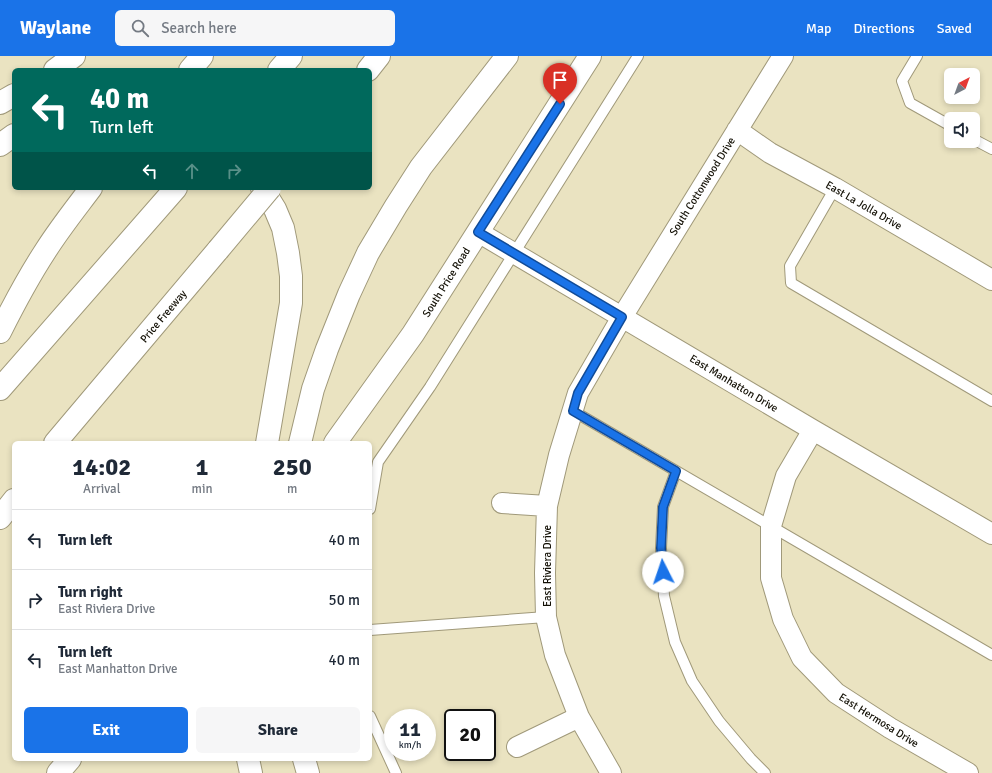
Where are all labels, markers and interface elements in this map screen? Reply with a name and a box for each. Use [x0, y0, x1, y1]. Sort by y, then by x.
search box [115, 10, 395, 46]
text: Waylane [20, 16, 91, 40]
icon: search [129, 17, 151, 39]
text: Search here [161, 19, 237, 37]
text: Map [806, 20, 832, 37]
text: Directions [854, 20, 915, 37]
text: Saved [937, 20, 972, 37]
pin [543, 63, 577, 104]
north arrow [944, 68, 980, 104]
map controls [944, 68, 980, 148]
icon: arrive [549, 69, 571, 91]
text: 40 m [90, 82, 149, 116]
icon: left [24, 84, 76, 136]
button: sound [944, 112, 980, 148]
text: Turn left [90, 116, 153, 138]
street label: South Cottonwood Drive [667, 135, 738, 238]
icon: left [139, 160, 161, 182]
icon: ahead [181, 160, 203, 182]
icon: right [223, 160, 245, 182]
street label: East La Jolla Drive [823, 178, 904, 233]
street label: South Price Road [420, 245, 473, 320]
street label: Price Freeway [138, 287, 190, 345]
street label: East Manhatton Drive [687, 352, 780, 415]
text: 14:02 [72, 452, 131, 482]
text: 1 [196, 452, 208, 482]
text: 250 [273, 452, 312, 482]
text: Arrival [83, 481, 120, 497]
text: min [192, 481, 213, 497]
text: m [287, 481, 297, 497]
street label: East Riviera Drive [541, 525, 554, 607]
icon: left [24, 529, 46, 551]
text: Turn left [58, 531, 112, 549]
text: 40 m [329, 531, 360, 549]
position arrow [642, 551, 684, 593]
text: Turn right [58, 583, 123, 601]
icon: right [24, 589, 46, 611]
text: 50 m [329, 591, 360, 609]
text: East Riviera Drive [58, 601, 155, 617]
text: Turn left [58, 643, 112, 661]
icon: left [24, 649, 46, 671]
text: 40 m [329, 651, 360, 669]
text: East Manhatton Drive [58, 661, 177, 677]
street label: East Hermosa Drive [836, 691, 921, 750]
button: Exit [24, 707, 188, 753]
button: Share [196, 707, 360, 753]
speed limit sign: 20 [444, 709, 496, 761]
text: 11 [399, 717, 421, 742]
text: km/h [399, 739, 421, 751]

